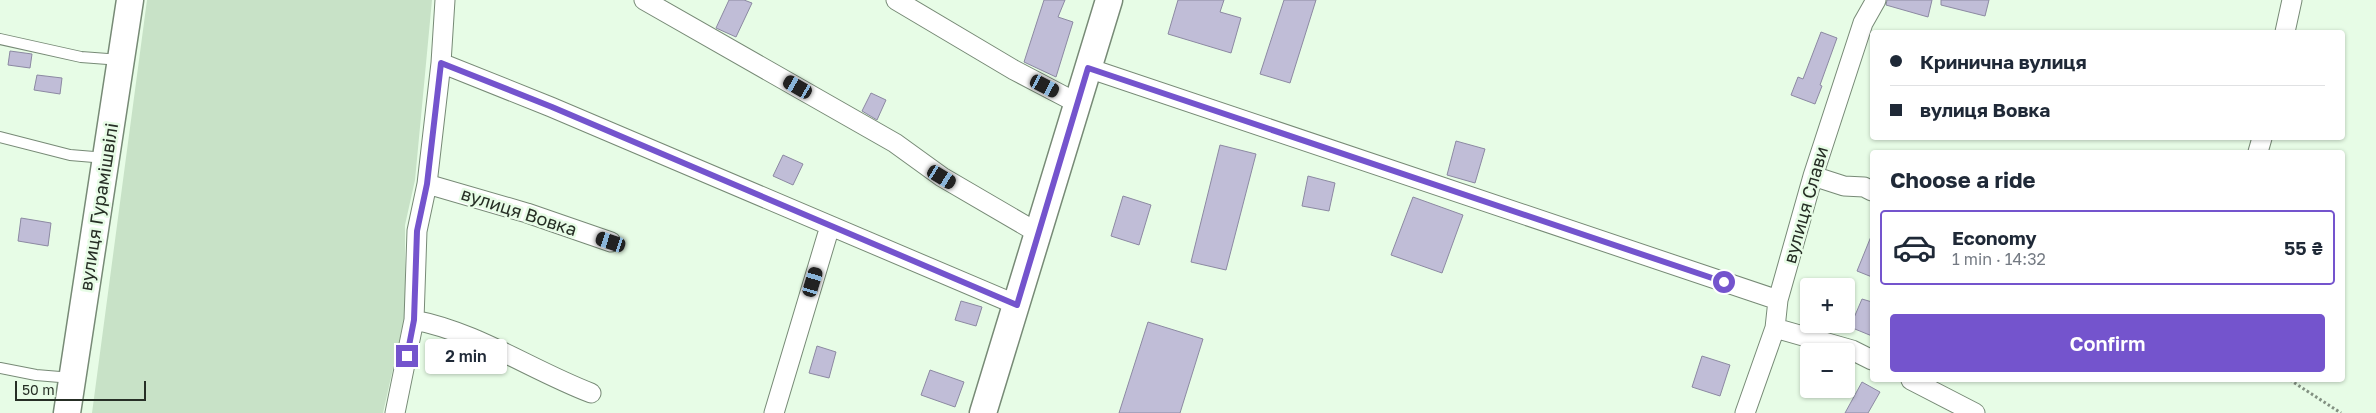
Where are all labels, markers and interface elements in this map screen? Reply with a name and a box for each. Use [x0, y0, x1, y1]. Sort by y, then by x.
text: Кринична вулиця [1920, 50, 2087, 73]
car [781, 73, 814, 101]
car [1028, 73, 1061, 99]
text: вулиця Вовка [1920, 98, 2050, 121]
street label: вулиця Гурамішвілі [74, 121, 122, 292]
street label: вулиця Слави [1778, 144, 1832, 266]
car [925, 163, 958, 191]
text: Choose a ride [1890, 166, 2036, 193]
street label: вулиця Вовка [459, 182, 580, 240]
icon: car [1892, 225, 1937, 270]
text: Economy [1952, 226, 2037, 249]
car [594, 230, 627, 254]
text: 55 ₴ [2284, 236, 2323, 259]
text: 1 min · 14:32 [1952, 249, 2046, 269]
car [801, 265, 824, 299]
route start [1713, 271, 1735, 293]
map controls [1800, 278, 1855, 398]
button: + [1800, 278, 1855, 333]
button: Confirm [1890, 314, 2325, 372]
callout: 2 min [424, 338, 507, 374]
button: − [1800, 343, 1855, 398]
route end [396, 345, 418, 367]
text: 2 min [445, 346, 487, 366]
scale bar [15, 378, 146, 401]
text: 50 m [22, 381, 55, 398]

